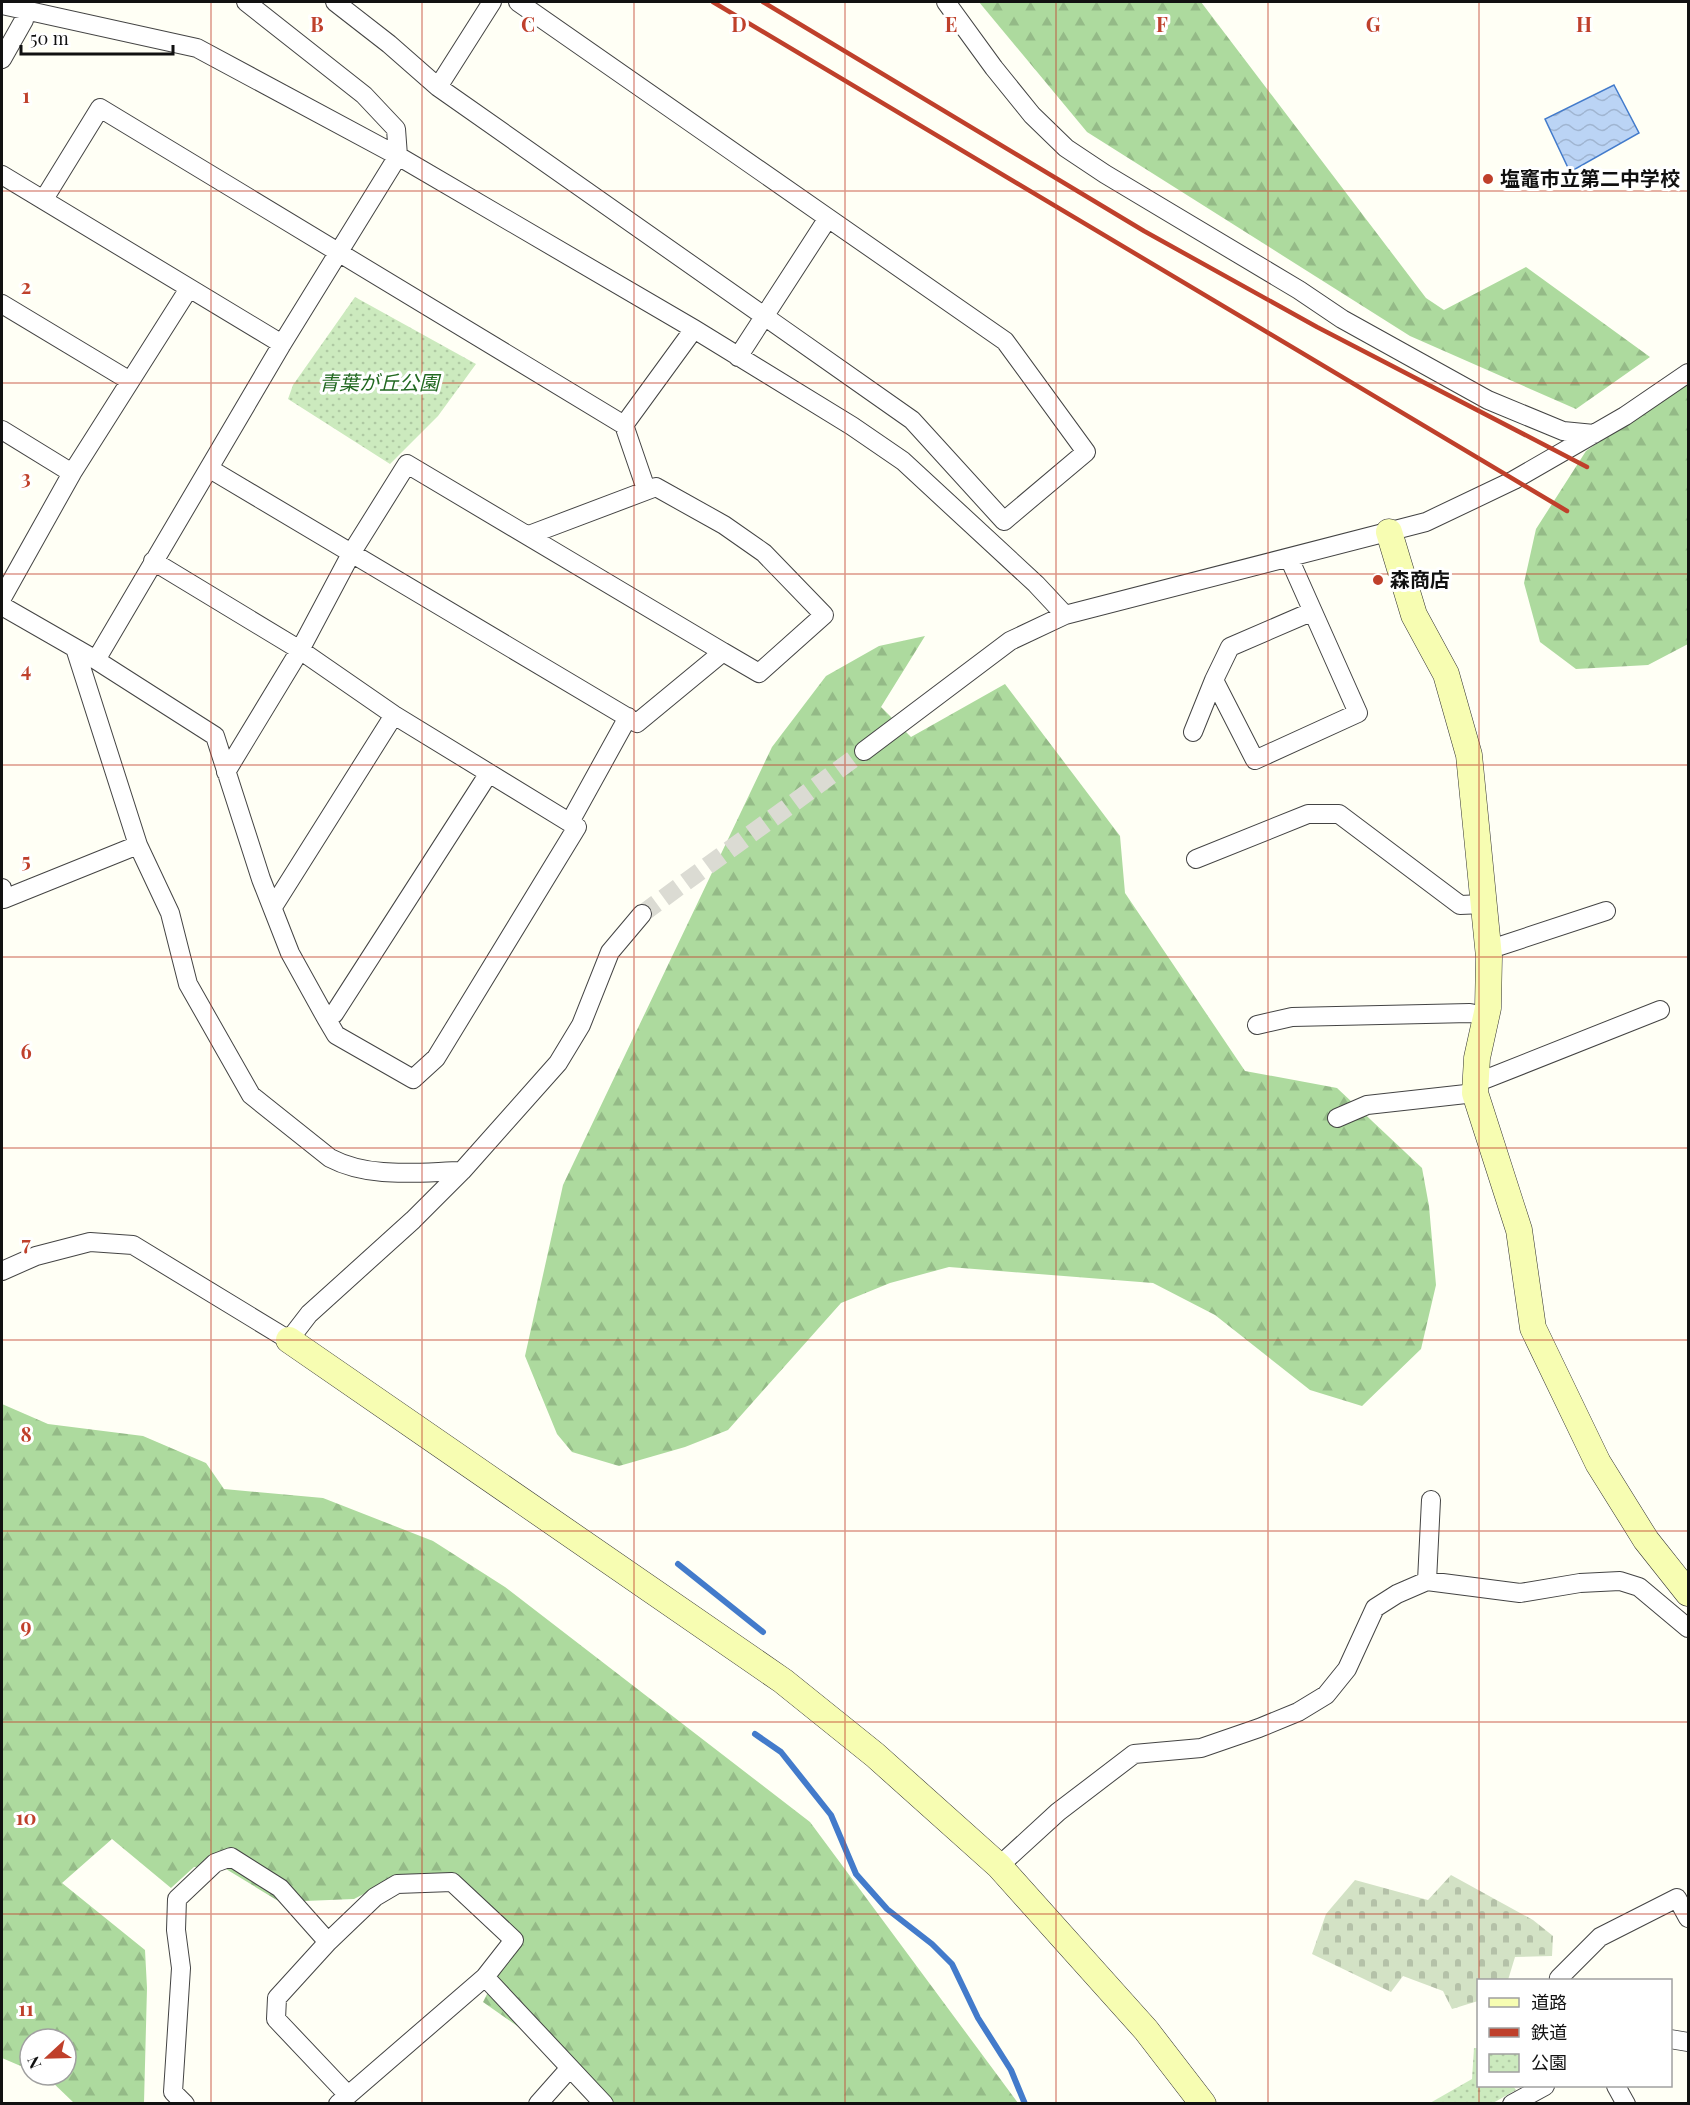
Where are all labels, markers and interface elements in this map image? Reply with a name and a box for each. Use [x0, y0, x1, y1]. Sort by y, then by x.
text: B [310, 10, 324, 37]
text: C [521, 10, 535, 37]
text: D [731, 10, 747, 37]
text: E [945, 10, 957, 37]
text: F [1156, 10, 1168, 37]
text: G [1366, 10, 1381, 37]
text: H [1576, 10, 1592, 37]
scale bar [21, 18, 172, 56]
text: 50 m [30, 26, 69, 50]
text: 1 [22, 81, 30, 108]
place label: 塩竈市立第二中学校 [1500, 164, 1680, 191]
marker: 塩竈市立第二中学校 [1481, 172, 1495, 186]
text: 2 [21, 272, 31, 299]
park label: 青葉が丘公園 [319, 368, 442, 395]
text: 3 [21, 463, 31, 490]
place label: 森商店 [1390, 565, 1450, 592]
marker: 森商店 [1371, 573, 1385, 587]
text: 4 [21, 655, 31, 682]
text: 5 [21, 846, 31, 873]
text: 6 [20, 1037, 32, 1064]
text: 7 [21, 1229, 31, 1256]
text: 8 [20, 1420, 32, 1447]
text: 9 [20, 1611, 32, 1638]
text: 10 [16, 1803, 36, 1830]
legend [1477, 1979, 1672, 2087]
text: 道路 [1531, 1990, 1567, 2014]
text: 11 [18, 1994, 34, 2021]
text: 鉄道 [1531, 2020, 1567, 2044]
north arrow [18, 2027, 78, 2087]
text: 公園 [1531, 2050, 1567, 2074]
text: N [22, 2053, 46, 2072]

